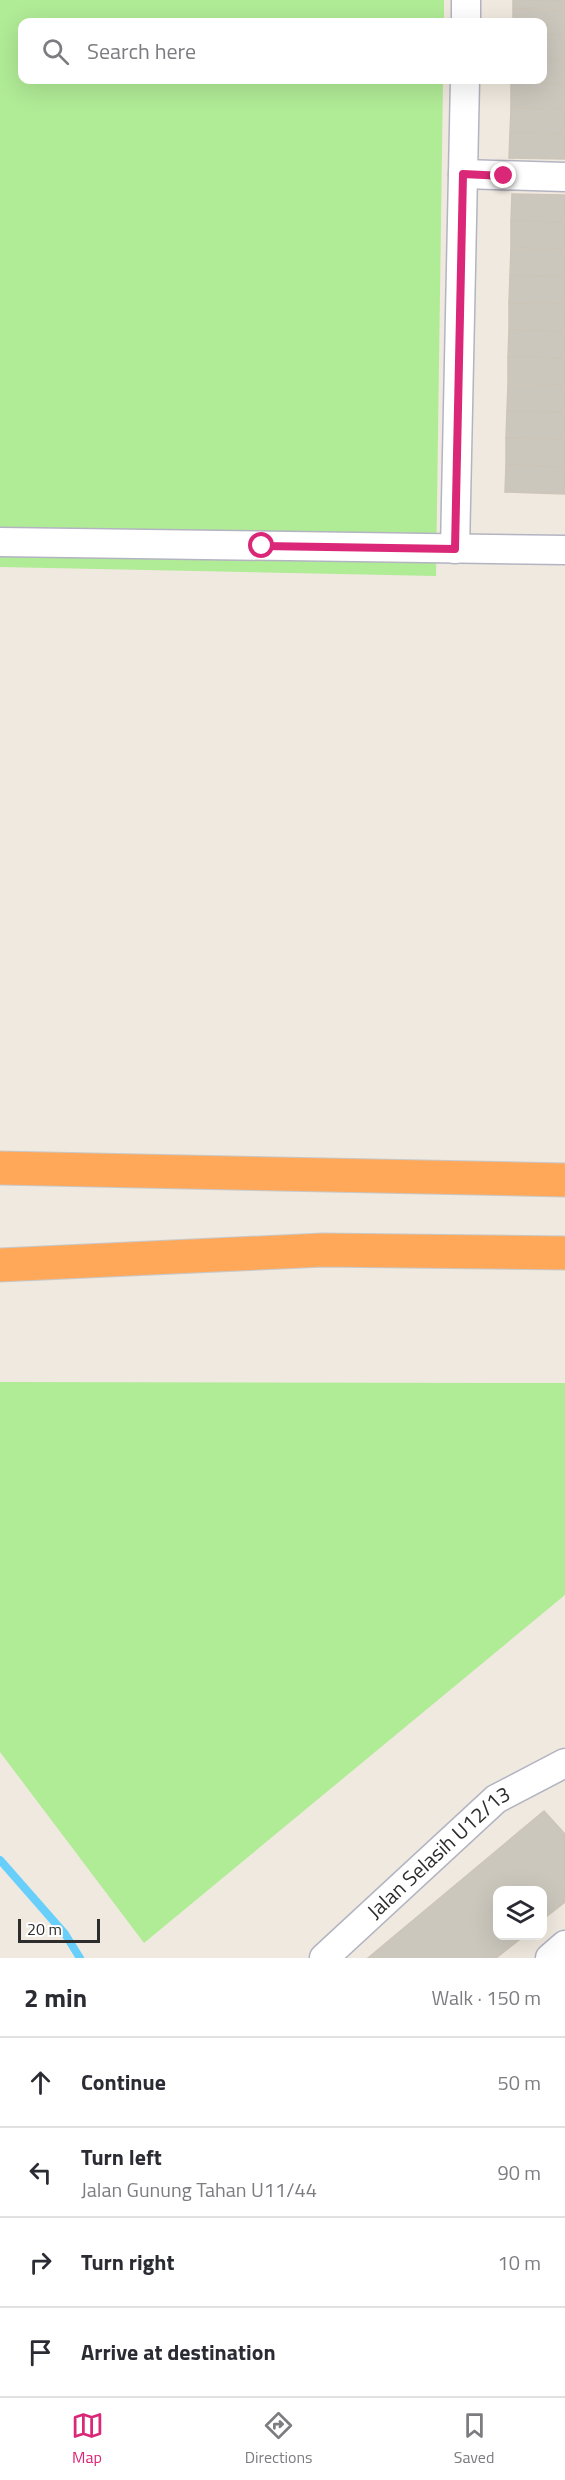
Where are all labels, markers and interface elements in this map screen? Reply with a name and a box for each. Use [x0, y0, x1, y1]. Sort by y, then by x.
search box [18, 18, 547, 84]
text: Search here [87, 34, 196, 68]
icon: search [39, 35, 72, 68]
route end [490, 162, 516, 188]
route start [248, 532, 274, 558]
street label: Jalan Selasih U12/13 [359, 1777, 516, 1926]
map controls [493, 1886, 547, 1940]
button: layers [493, 1886, 547, 1940]
scale bar [18, 1916, 100, 1944]
text: 20 m [27, 1917, 62, 1941]
text: 2 min [24, 1978, 87, 2017]
text: Walk · 150 m [432, 1982, 541, 2013]
text: Continue [81, 2065, 166, 2099]
icon: ahead [24, 2066, 57, 2099]
text: 50 m [497, 2067, 541, 2098]
text: Turn left [81, 2140, 162, 2174]
icon: left [24, 2156, 57, 2189]
text: 90 m [497, 2157, 541, 2188]
text: Jalan Gunung Tahan U11/44 [81, 2174, 317, 2205]
text: Turn right [81, 2245, 175, 2279]
icon: right [24, 2246, 57, 2279]
text: 10 m [497, 2247, 541, 2278]
text: Arrive at destination [81, 2335, 276, 2369]
icon: arrive [24, 2336, 57, 2369]
tab: Map [71, 2409, 104, 2469]
tab: Directions [245, 2409, 313, 2469]
tab: Saved [454, 2409, 494, 2469]

